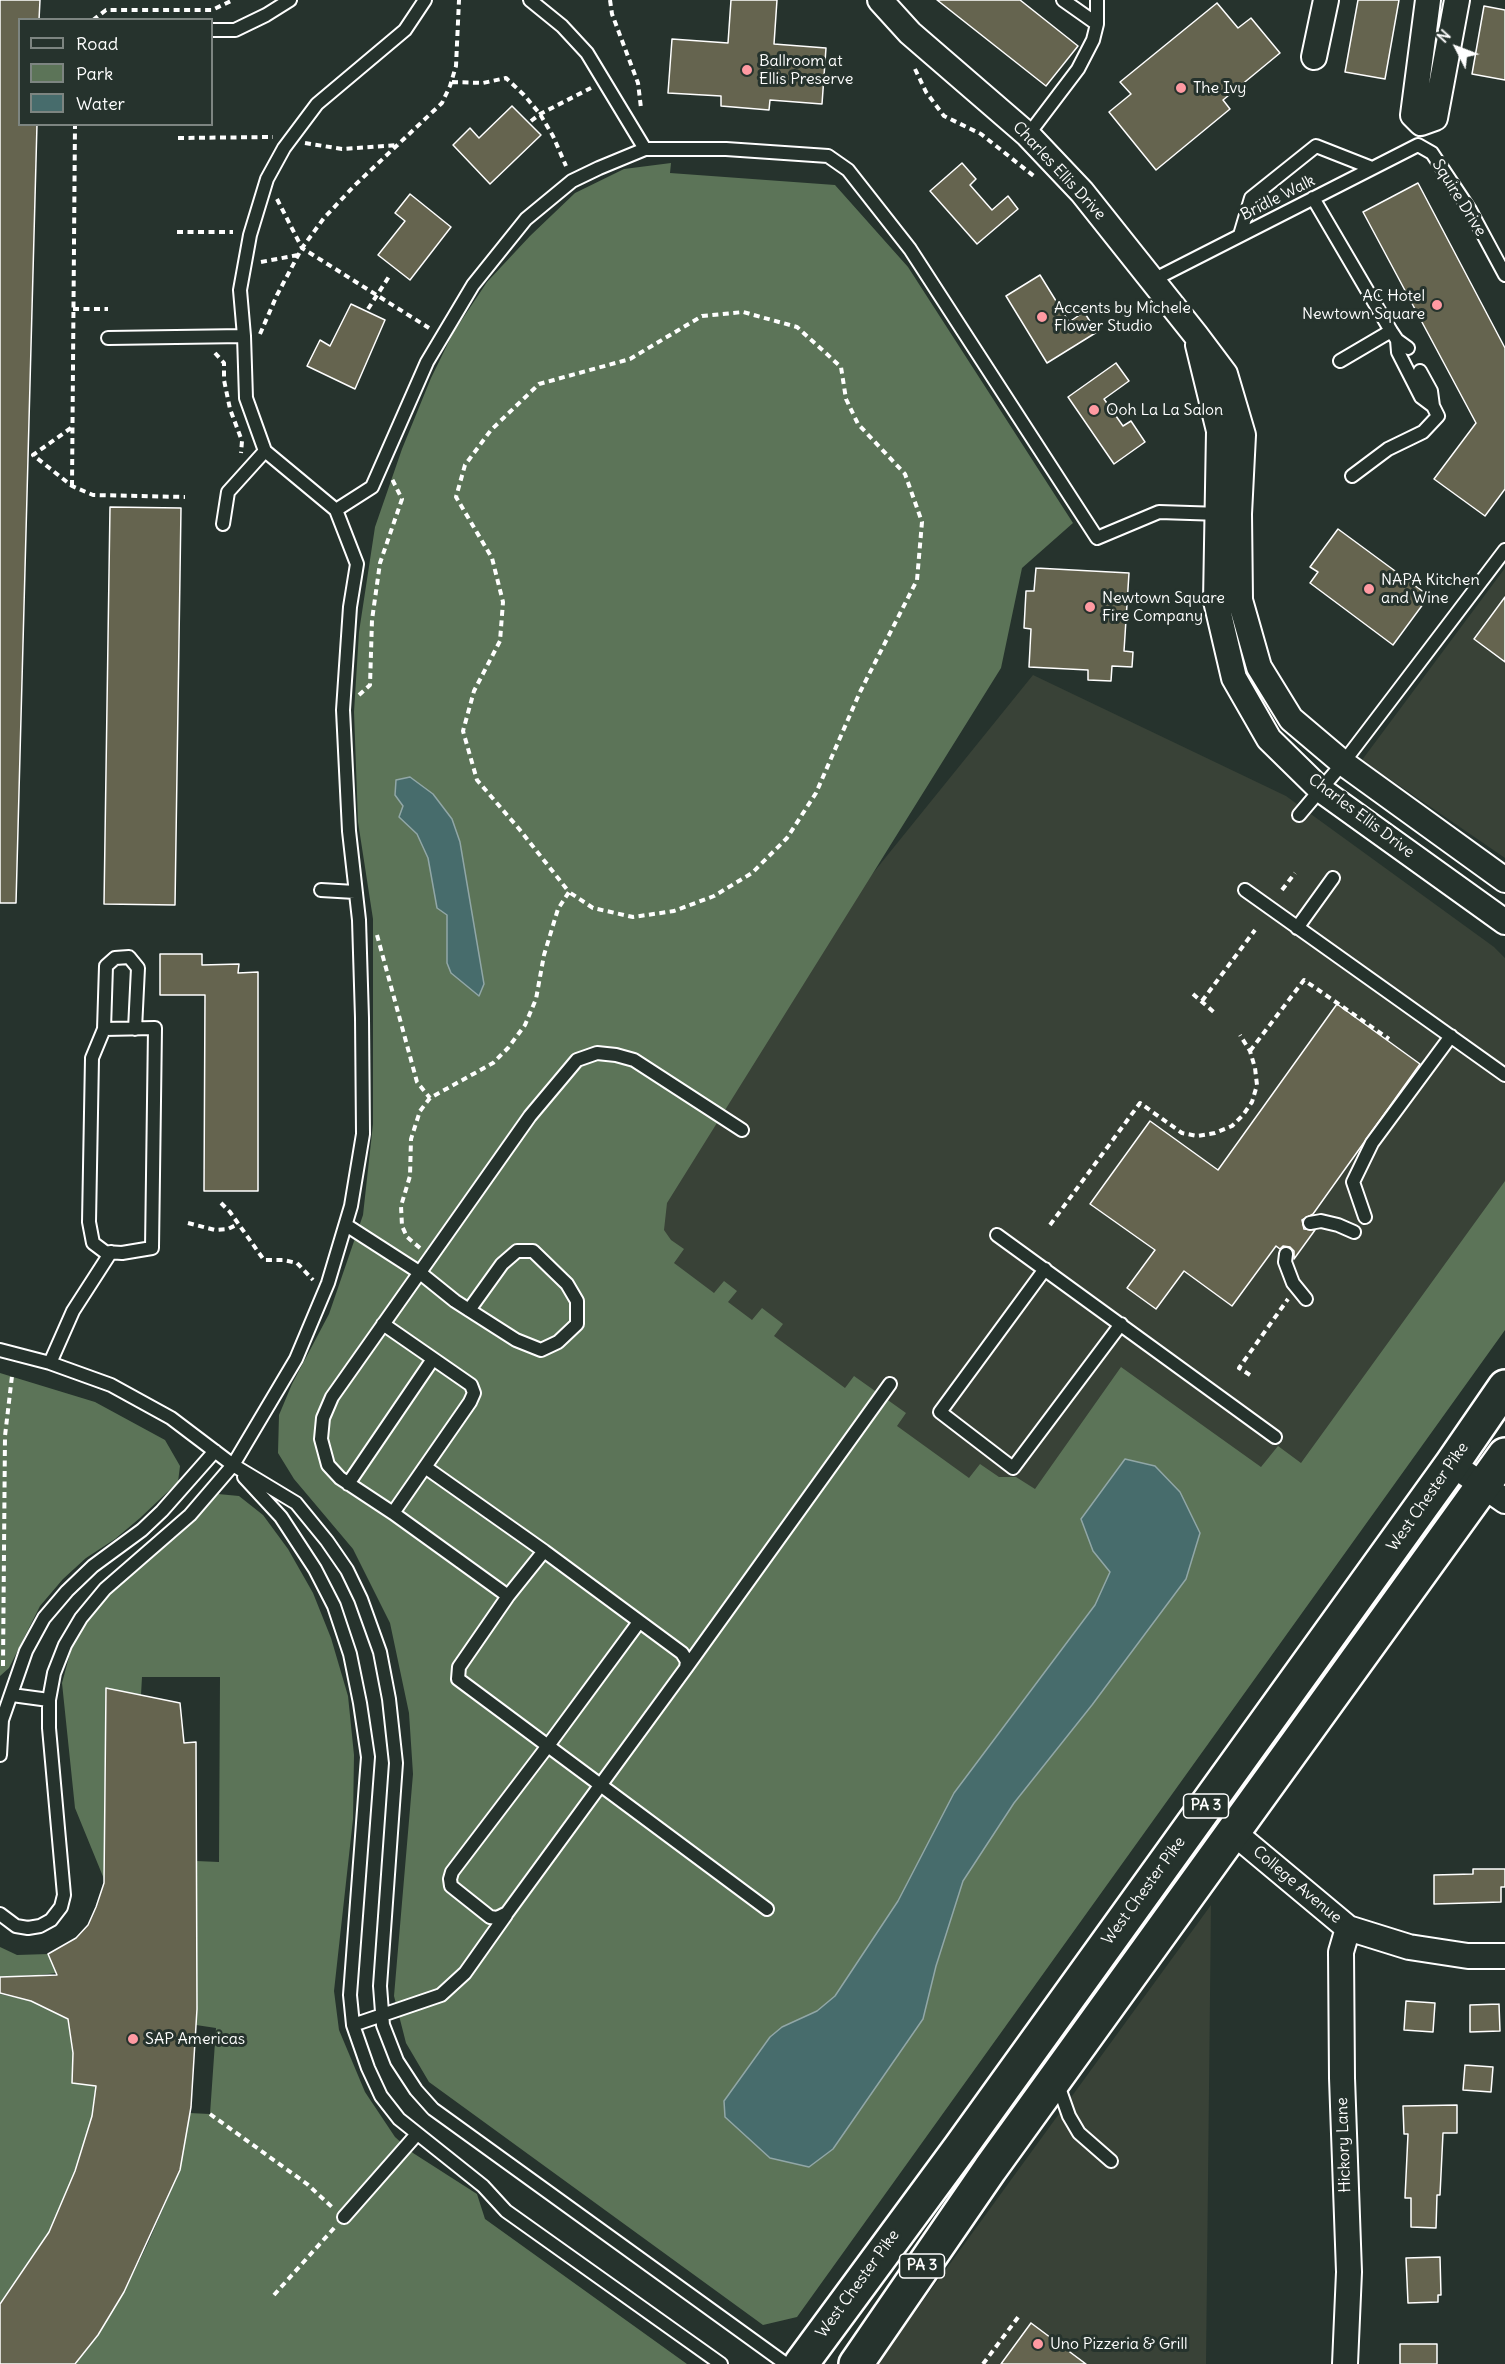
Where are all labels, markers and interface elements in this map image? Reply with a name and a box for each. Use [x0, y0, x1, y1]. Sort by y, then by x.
legend [18, 18, 213, 126]
north arrow [1427, 18, 1487, 78]
text: N [1432, 25, 1455, 47]
text: Road [76, 32, 118, 55]
place label: Ballroom at Ellis Preserve [759, 51, 853, 89]
text: Park [76, 62, 113, 85]
marker: Ballroom at Ellis Preserve [740, 63, 754, 77]
place label: The Ivy [1193, 78, 1246, 98]
marker: The Ivy [1174, 81, 1188, 95]
text: Water [76, 92, 125, 115]
street label: Charles Ellis Drive [1008, 118, 1110, 224]
street label: Squire Drive [1428, 156, 1490, 240]
street label: Bridle Walk [1238, 171, 1318, 225]
place label: AC Hotel Newtown Square [1302, 286, 1425, 324]
place label: Accents by Michele Flower Studio [1054, 298, 1191, 336]
marker: AC Hotel Newtown Square [1430, 298, 1444, 312]
marker: Accents by Michele Flower Studio [1035, 310, 1049, 324]
place label: Ooh La La Salon [1106, 400, 1223, 420]
marker: Ooh La La Salon [1087, 403, 1101, 417]
place label: NAPA Kitchen and Wine [1381, 570, 1480, 608]
marker: NAPA Kitchen and Wine [1362, 582, 1376, 596]
place label: Newtown Square Fire Company [1102, 588, 1225, 626]
marker: Newtown Square Fire Company [1083, 600, 1097, 614]
street label: Charles Ellis Drive [1304, 770, 1418, 862]
street label: West Chester Pike [1383, 1439, 1473, 1555]
road number: PA 3 [1184, 1794, 1228, 1818]
street label: West Chester Pike [1098, 1833, 1190, 1949]
street label: College Avenue [1249, 1842, 1345, 1928]
place label: SAP Americas [145, 2029, 245, 2049]
marker: SAP Americas [126, 2032, 140, 2046]
street label: Hickory Lane [1333, 2097, 1355, 2193]
street label: West Chester Pike [812, 2226, 904, 2342]
road number: PA 3 [900, 2254, 944, 2278]
place label: Uno Pizzeria & Grill [1050, 2334, 1188, 2354]
marker: Uno Pizzeria & Grill [1031, 2337, 1045, 2351]

